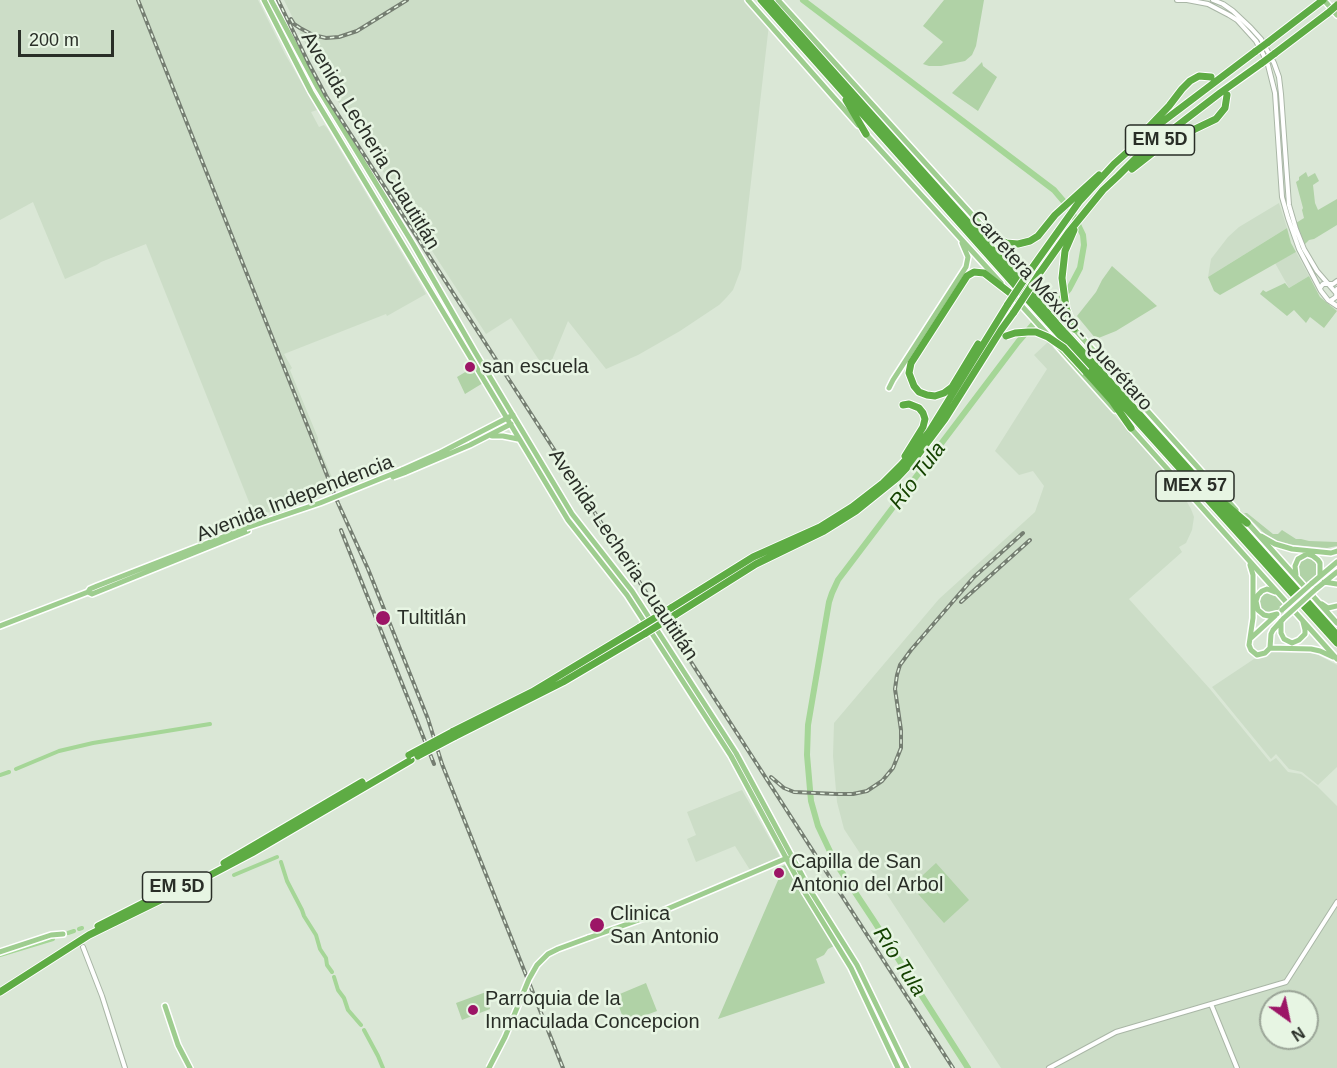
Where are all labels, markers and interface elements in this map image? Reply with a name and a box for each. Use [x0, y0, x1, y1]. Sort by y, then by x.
scale bar [21, 18, 117, 56]
street label: Avenida Lecheria Cuautitlán [295, 28, 445, 254]
text: 200 m [29, 30, 79, 50]
road number: EM 5D [1126, 125, 1194, 155]
street label: Carretera México - Querétaro [965, 206, 1157, 416]
place label: san escuela [482, 355, 589, 379]
marker: san escuela [463, 360, 477, 374]
water label: Río Tula [885, 437, 951, 515]
street label: Avenida Lecheria Cuautitlán [543, 445, 703, 665]
street label: Avenida Independencia [193, 450, 397, 548]
road number: MEX 57 [1156, 471, 1234, 501]
place label: Tultitlán [397, 606, 466, 630]
marker: Tultitlán [374, 609, 392, 627]
place label: Capilla de San Antonio del Arbol [791, 850, 943, 897]
marker: Capilla de San Antonio del Arbol [772, 866, 786, 880]
road number: EM 5D [142, 872, 212, 902]
place label: Clinica San Antonio [610, 902, 719, 949]
marker: Clinica San Antonio [588, 916, 606, 934]
water label: Río Tula [867, 923, 931, 1001]
place label: Parroquia de la Inmaculada Concepcion [485, 987, 700, 1034]
north arrow [1259, 990, 1319, 1050]
marker: Parroquia de la Inmaculada Concepcion [466, 1003, 480, 1017]
text: N [1289, 1024, 1307, 1044]

